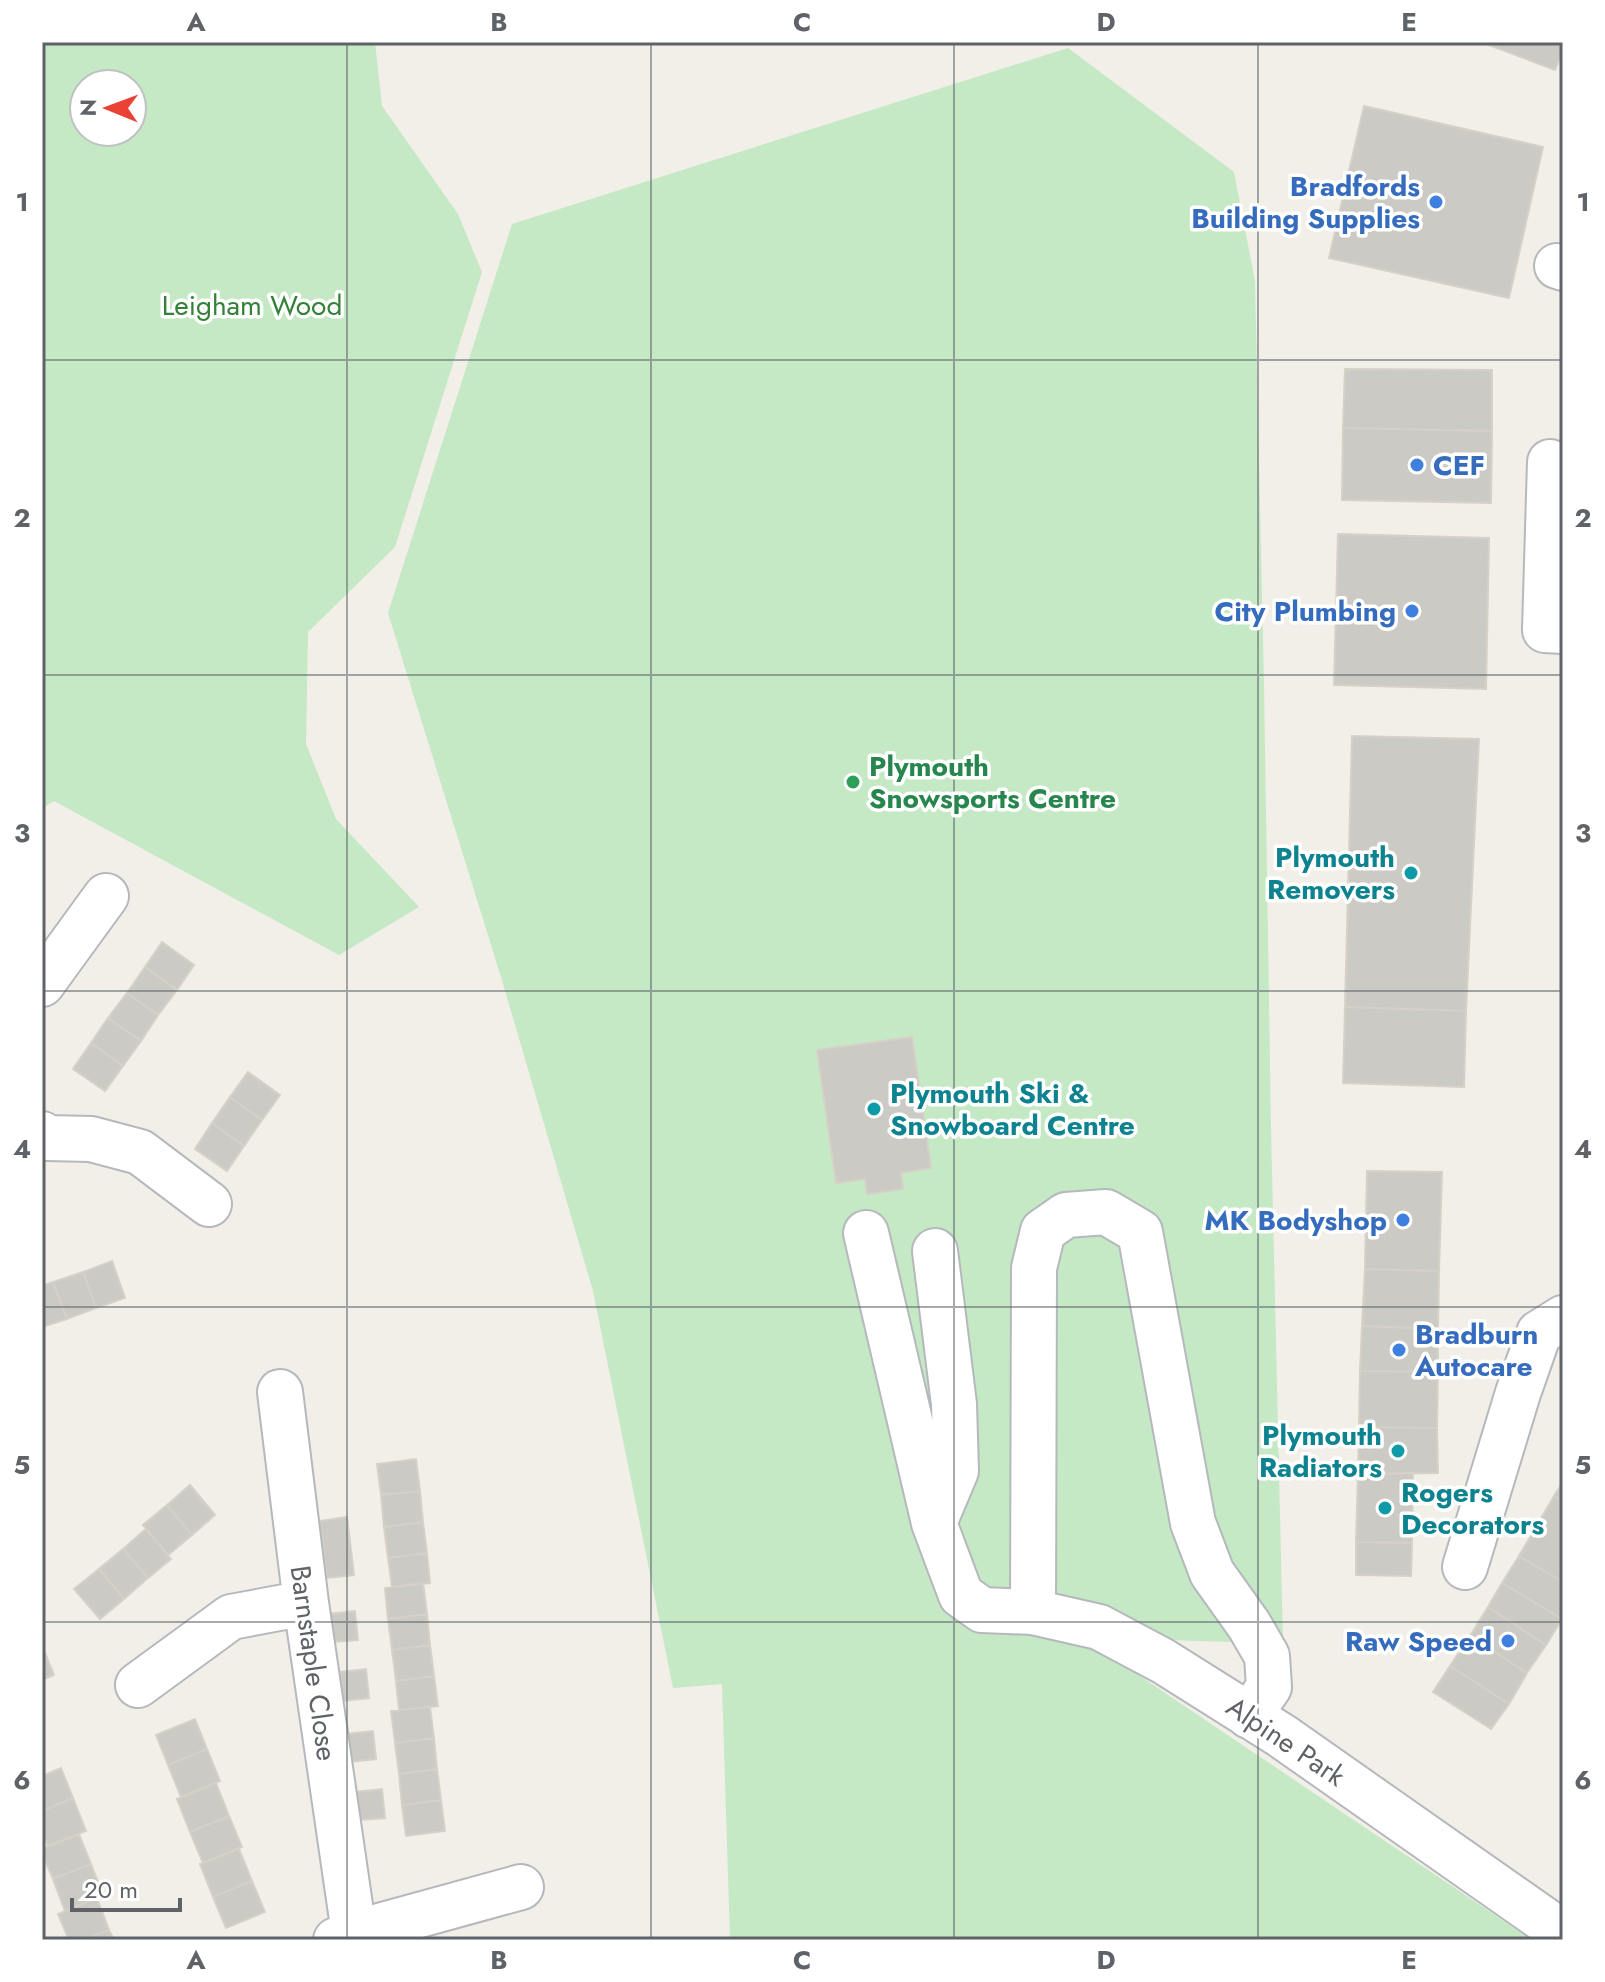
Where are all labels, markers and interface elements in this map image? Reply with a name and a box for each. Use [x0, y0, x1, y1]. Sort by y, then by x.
text: A [185, 3, 206, 41]
text: B [490, 3, 508, 41]
text: C [793, 3, 811, 41]
text: D [1096, 3, 1116, 41]
text: E [1401, 3, 1417, 41]
north arrow [68, 68, 148, 148]
text: N [72, 99, 104, 117]
place label: Bradfords Building Supplies [1191, 166, 1420, 239]
text: 1 [15, 183, 29, 221]
text: 1 [1576, 183, 1590, 221]
marker: Bradfords Building Supplies [1427, 193, 1445, 211]
park label: Leigham Wood [162, 285, 342, 326]
place label: CEF [1433, 445, 1485, 486]
marker: CEF [1408, 456, 1426, 474]
text: 2 [13, 499, 31, 537]
text: 2 [1574, 499, 1592, 537]
place label: City Plumbing [1215, 591, 1396, 632]
marker: City Plumbing [1403, 602, 1421, 620]
place label: Plymouth Snowsports Centre [869, 746, 1116, 819]
marker: Plymouth Snowsports Centre [844, 773, 862, 791]
text: 3 [14, 814, 30, 852]
text: 3 [1575, 814, 1591, 852]
place label: Plymouth Removers [1267, 837, 1395, 910]
marker: Plymouth Removers [1402, 864, 1420, 882]
place label: Plymouth Ski & Snowboard Centre [890, 1073, 1135, 1146]
marker: Plymouth Ski & Snowboard Centre [865, 1100, 883, 1118]
text: 4 [13, 1130, 31, 1168]
text: 4 [1574, 1130, 1592, 1168]
place label: MK Bodyshop [1205, 1200, 1387, 1241]
marker: MK Bodyshop [1394, 1211, 1412, 1229]
place label: Bradburn Autocare [1414, 1314, 1538, 1387]
marker: Bradburn Autocare [1390, 1341, 1408, 1359]
place label: Plymouth Radiators [1259, 1415, 1382, 1488]
marker: Plymouth Radiators [1389, 1442, 1407, 1460]
text: 5 [14, 1446, 30, 1484]
text: 5 [1575, 1446, 1591, 1484]
place label: Rogers Decorators [1401, 1472, 1544, 1545]
marker: Rogers Decorators [1376, 1499, 1394, 1517]
street label: Barnstaple Close [280, 1563, 347, 1763]
place label: Raw Speed [1345, 1621, 1492, 1662]
marker: Raw Speed [1499, 1632, 1517, 1650]
street label: Alpine Park [1218, 1687, 1354, 1797]
text: 6 [13, 1761, 31, 1799]
text: 6 [1574, 1761, 1592, 1799]
scale bar [72, 1862, 180, 1912]
text: 20 m [84, 1872, 138, 1907]
text: A [185, 1941, 206, 1979]
text: B [490, 1941, 508, 1979]
text: C [793, 1941, 811, 1979]
text: D [1096, 1941, 1116, 1979]
text: E [1401, 1941, 1417, 1979]

